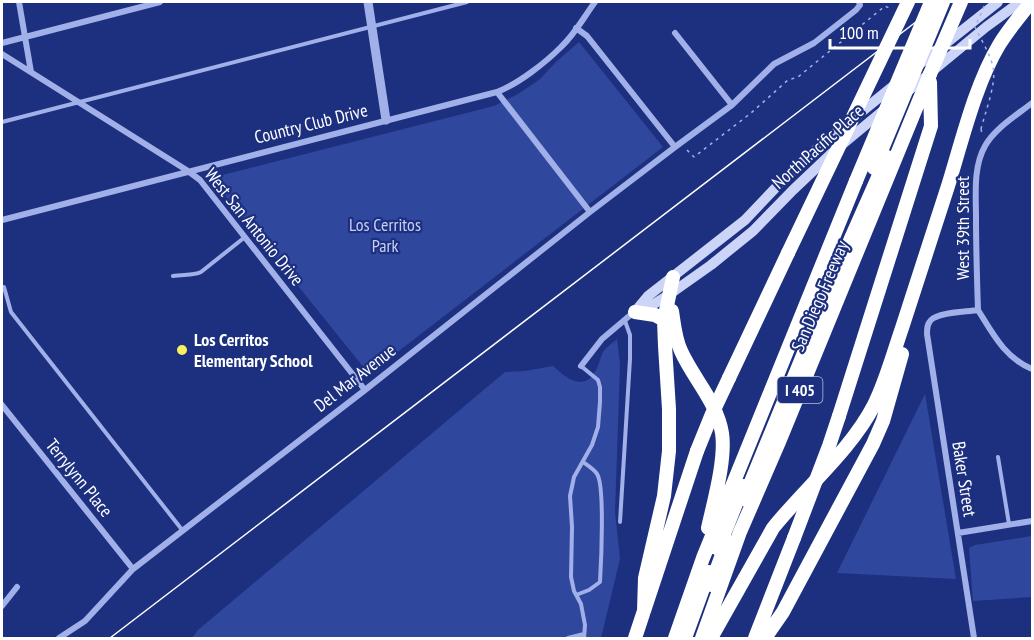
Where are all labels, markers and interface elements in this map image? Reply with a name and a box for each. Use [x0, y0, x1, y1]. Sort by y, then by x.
scale bar [830, 12, 970, 50]
text: 100 m [839, 21, 879, 44]
street label: Country Club Drive [252, 98, 370, 149]
street label: North Pacific Place [767, 99, 868, 194]
street label: West San Antonio Drive [200, 163, 309, 290]
street label: West 39th Street [951, 176, 974, 280]
park label: Los Cerritos Park [349, 213, 421, 257]
street label: San Diego Freeway [786, 237, 853, 355]
place label: Los Cerritos Elementary School [194, 328, 313, 372]
street label: Del Mar Avenue [309, 339, 400, 417]
marker: Los Cerritos Elementary School [175, 343, 189, 357]
road number: I 405 [778, 377, 822, 403]
street label: Terrylynn Place [41, 434, 118, 521]
street label: Baker Street [947, 440, 982, 518]

